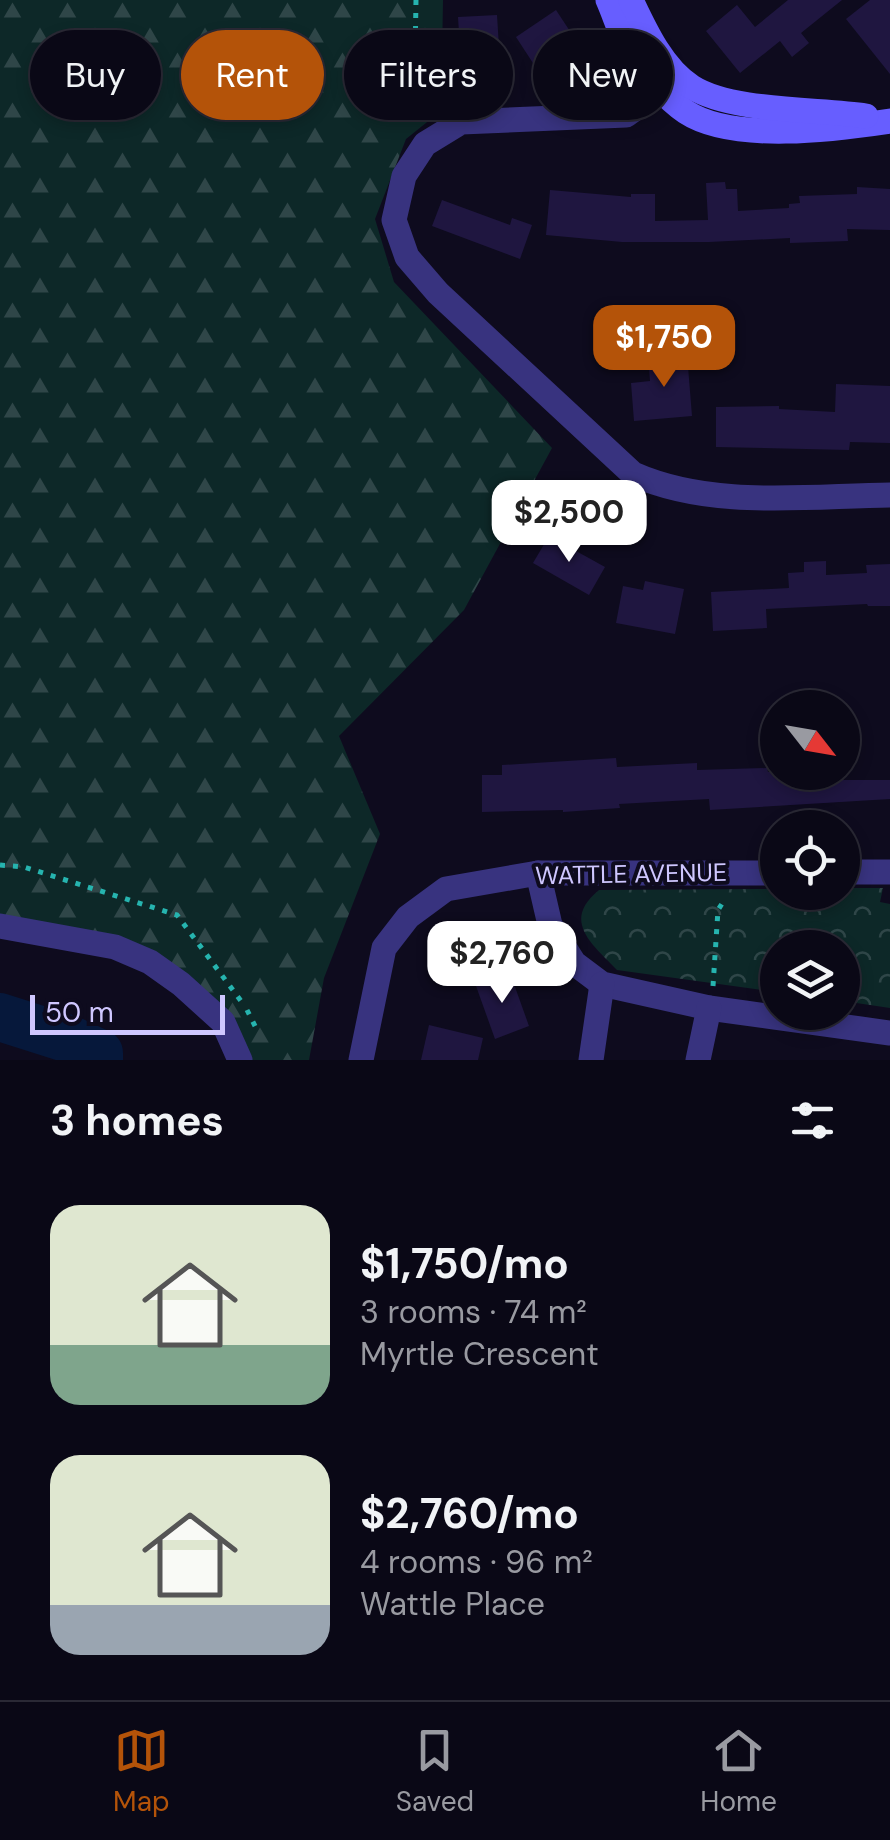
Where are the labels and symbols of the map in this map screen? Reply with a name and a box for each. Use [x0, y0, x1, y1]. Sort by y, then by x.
pin: $1,750 [583, 305, 745, 390]
pin: $2,500 [488, 480, 650, 565]
north arrow [760, 690, 860, 790]
street label: WATTLE AVENUE [535, 856, 727, 892]
pin: $2,760 [421, 921, 583, 1006]
scale bar [30, 990, 225, 1034]

